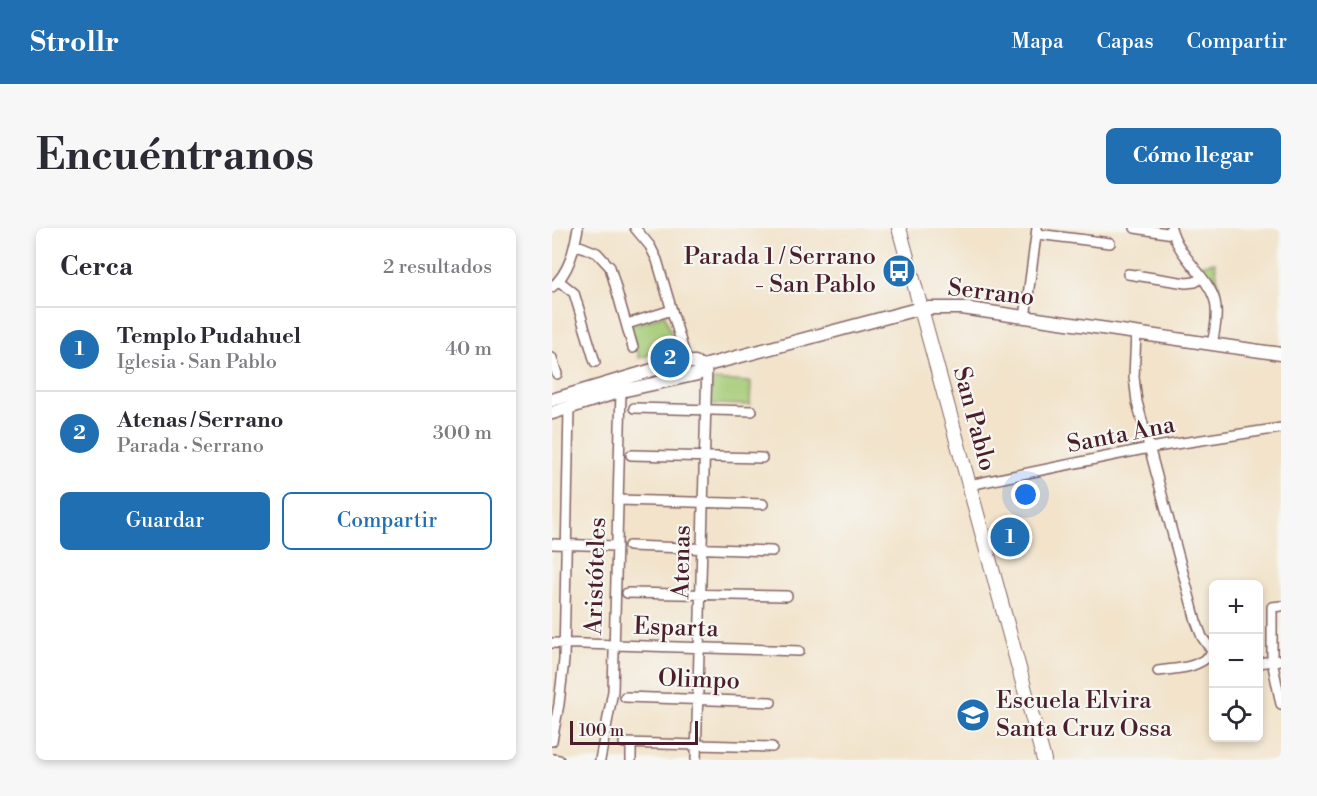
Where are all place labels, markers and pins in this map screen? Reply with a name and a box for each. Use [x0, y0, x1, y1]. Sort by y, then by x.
place label: Parada 1 / Serrano - San Pablo [684, 242, 876, 300]
bus stop icon: Parada 1 / Serrano - San Pablo [881, 253, 917, 289]
pin: 2 [650, 336, 690, 380]
pin: 1 [990, 514, 1030, 560]
place label: Escuela Elvira Santa Cruz Ossa [996, 686, 1173, 744]
school or university icon: Escuela Elvira Santa Cruz Ossa [955, 697, 991, 733]

